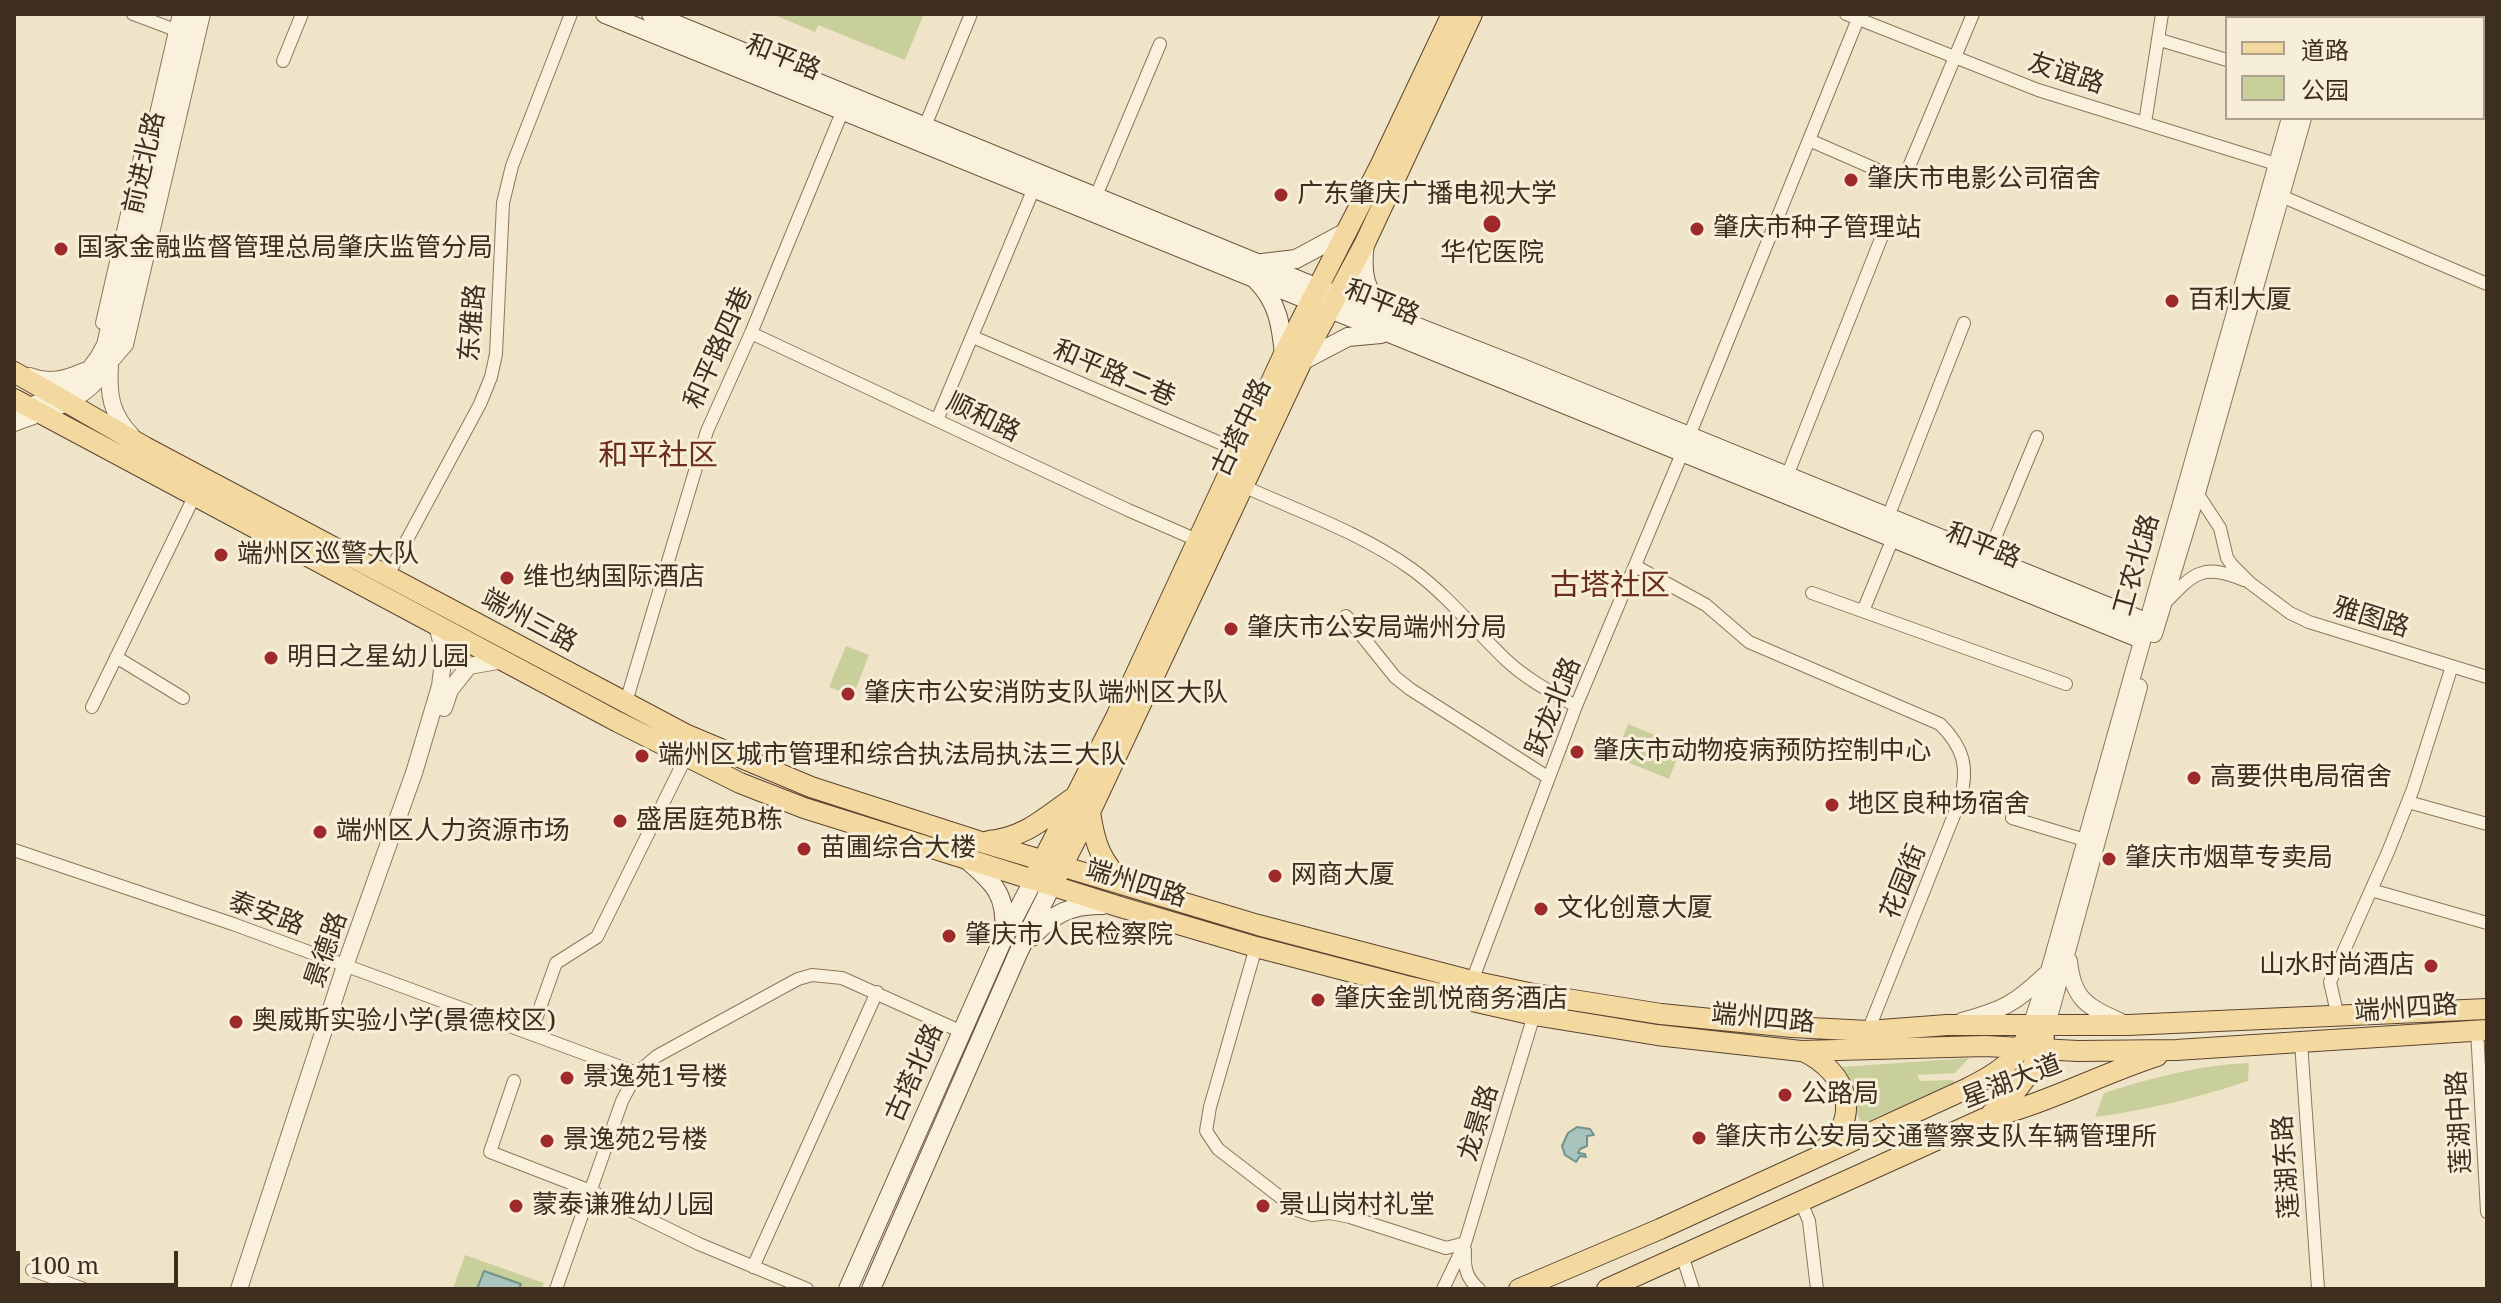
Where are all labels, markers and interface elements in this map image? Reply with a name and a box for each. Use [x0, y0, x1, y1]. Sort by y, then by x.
legend [2225, 16, 2485, 120]
street label: 和平路 [741, 29, 825, 87]
text: 道路 [2301, 33, 2349, 66]
street label: 友谊路 [2024, 47, 2108, 101]
text: 公园 [2301, 73, 2349, 106]
street label: 前进北路 [118, 109, 172, 217]
place label: 肇庆市电影公司宿舍 [1867, 164, 2101, 196]
marker: 肇庆市电影公司宿舍 [1842, 171, 1860, 189]
place label: 广东肇庆广播电视大学 [1297, 179, 1557, 211]
marker: 广东肇庆广播电视大学 [1272, 186, 1290, 204]
marker: 华佗医院 [1481, 213, 1503, 235]
place label: 肇庆市种子管理站 [1713, 213, 1921, 245]
marker: 肇庆市种子管理站 [1688, 220, 1706, 238]
place label: 国家金融监督管理总局肇庆监管分局 [77, 233, 493, 265]
place label: 华佗医院 [1440, 238, 1544, 270]
marker: 国家金融监督管理总局肇庆监管分局 [52, 240, 70, 258]
street label: 和平路 [1340, 274, 1424, 332]
street label: 和平路四巷 [678, 282, 760, 414]
street label: 东雅路 [454, 283, 492, 363]
place label: 百利大厦 [2188, 285, 2292, 317]
marker: 百利大厦 [2163, 292, 2181, 310]
street label: 和平路二巷 [1048, 334, 1180, 414]
street label: 古塔中路 [1206, 374, 1278, 482]
street label: 顺和路 [941, 387, 1025, 449]
district label: 和平社区 [598, 438, 718, 474]
street label: 工农北路 [2108, 511, 2166, 619]
street label: 和平路 [1941, 517, 2025, 575]
place label: 端州区巡警大队 [237, 539, 419, 571]
marker: 端州区巡警大队 [212, 546, 230, 564]
place label: 维也纳国际酒店 [523, 562, 705, 594]
district label: 古塔社区 [1550, 568, 1670, 604]
marker: 维也纳国际酒店 [498, 569, 516, 587]
street label: 端州三路 [476, 583, 582, 659]
street label: 雅图路 [2329, 592, 2413, 644]
place label: 肇庆市公安局端州分局 [1247, 613, 1507, 645]
marker: 肇庆市公安局端州分局 [1222, 620, 1240, 638]
place label: 明日之星幼儿园 [287, 642, 469, 674]
marker: 明日之星幼儿园 [262, 649, 280, 667]
street label: 跃龙北路 [1520, 653, 1588, 761]
place label: 肇庆市公安消防支队端州区大队 [864, 678, 1228, 710]
marker: 肇庆市公安消防支队端州区大队 [839, 685, 857, 703]
place label: 肇庆市动物疫病预防控制中心 [1593, 736, 1931, 768]
place label: 端州区城市管理和综合执法局执法三大队 [658, 740, 1126, 772]
marker: 肇庆市动物疫病预防控制中心 [1568, 743, 1586, 761]
marker: 端州区城市管理和综合执法局执法三大队 [633, 747, 651, 765]
place label: 高要供电局宿舍 [2210, 762, 2392, 794]
marker: 高要供电局宿舍 [2185, 769, 2203, 787]
place label: 地区良种场宿舍 [1848, 789, 2030, 821]
marker: 地区良种场宿舍 [1823, 796, 1841, 814]
place label: 盛居庭苑B栋 [636, 805, 783, 837]
marker: 盛居庭苑B栋 [611, 812, 629, 830]
place label: 端州区人力资源市场 [336, 816, 570, 848]
marker: 端州区人力资源市场 [311, 823, 329, 841]
place label: 苗圃综合大楼 [820, 833, 976, 865]
marker: 苗圃综合大楼 [795, 840, 813, 858]
street label: 花园街 [1875, 840, 1933, 924]
place label: 肇庆市烟草专卖局 [2125, 843, 2333, 875]
marker: 肇庆市烟草专卖局 [2100, 850, 2118, 868]
street label: 端州四路 [1082, 854, 1190, 914]
place label: 网商大厦 [1291, 860, 1395, 892]
marker: 网商大厦 [1266, 867, 1284, 885]
street label: 泰安路 [224, 886, 308, 942]
place label: 文化创意大厦 [1557, 893, 1713, 925]
marker: 文化创意大厦 [1532, 900, 1550, 918]
street label: 景德路 [300, 908, 354, 992]
place label: 肇庆市人民检察院 [965, 920, 1173, 952]
marker: 肇庆市人民检察院 [940, 927, 958, 945]
place label: 山水时尚酒店 [2259, 950, 2415, 982]
marker: 山水时尚酒店 [2422, 957, 2440, 975]
place label: 肇庆金凯悦商务酒店 [1334, 984, 1568, 1016]
street label: 端州四路 [2353, 990, 2459, 1028]
marker: 肇庆金凯悦商务酒店 [1309, 991, 1327, 1009]
street label: 端州四路 [1710, 999, 1816, 1039]
place label: 奥威斯实验小学(景德校区) [252, 1006, 556, 1038]
marker: 奥威斯实验小学(景德校区) [227, 1013, 245, 1031]
street label: 古塔北路 [880, 1019, 950, 1127]
street label: 星湖大道 [1958, 1049, 2066, 1115]
place label: 景逸苑1号楼 [583, 1062, 728, 1094]
marker: 景逸苑1号楼 [558, 1069, 576, 1087]
street label: 莲湖中路 [2442, 1069, 2478, 1175]
place label: 公路局 [1801, 1079, 1879, 1111]
street label: 龙景路 [1453, 1081, 1505, 1165]
marker: 公路局 [1776, 1086, 1794, 1104]
street label: 莲湖东路 [2268, 1114, 2306, 1220]
place label: 肇庆市公安局交通警察支队车辆管理所 [1715, 1122, 2157, 1154]
place label: 景逸苑2号楼 [563, 1125, 708, 1157]
marker: 肇庆市公安局交通警察支队车辆管理所 [1690, 1129, 1708, 1147]
marker: 景逸苑2号楼 [538, 1132, 556, 1150]
place label: 蒙泰谦雅幼儿园 [532, 1190, 714, 1222]
place label: 景山岗村礼堂 [1279, 1190, 1435, 1222]
marker: 蒙泰谦雅幼儿园 [507, 1197, 525, 1215]
marker: 景山岗村礼堂 [1254, 1197, 1272, 1215]
scale bar [20, 1235, 182, 1285]
text: 100 m [30, 1248, 99, 1281]

